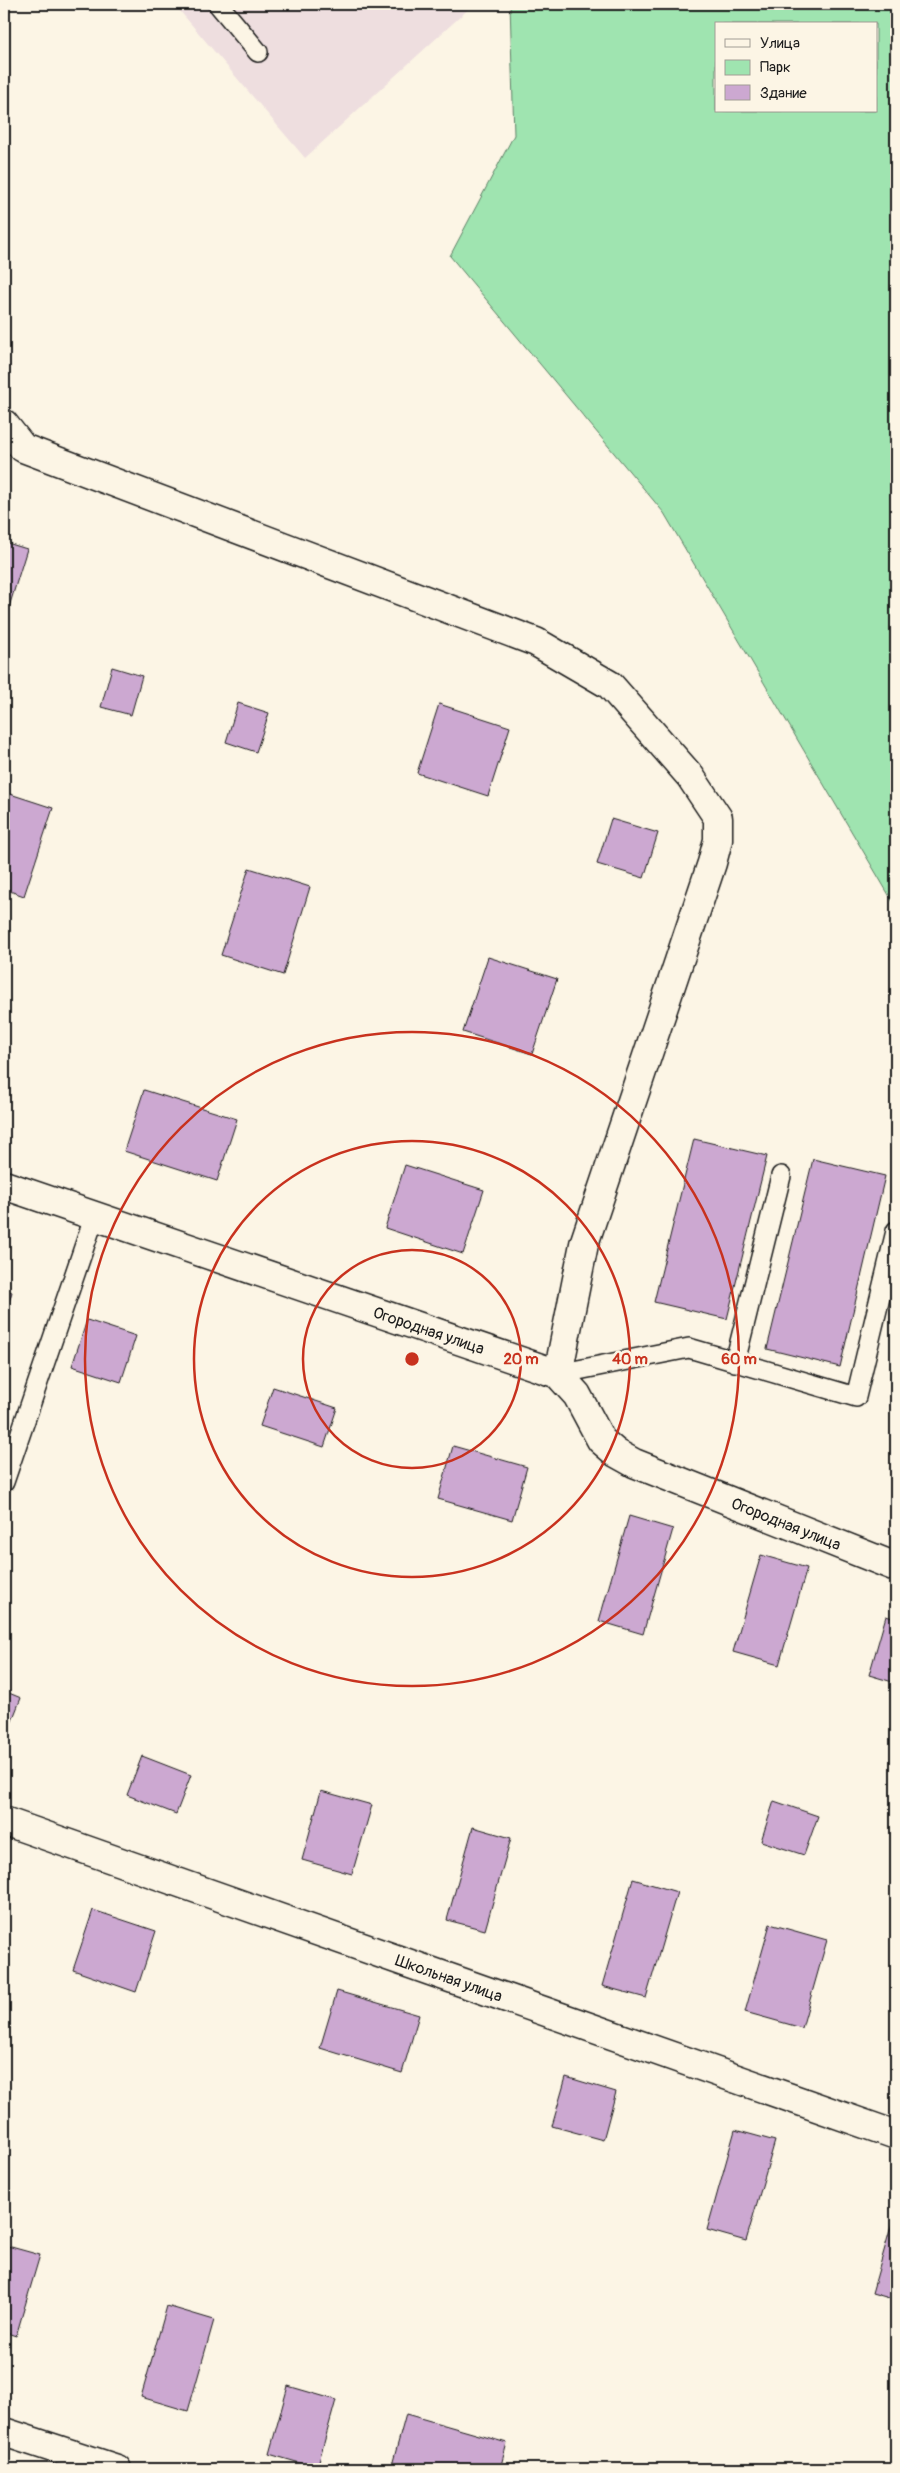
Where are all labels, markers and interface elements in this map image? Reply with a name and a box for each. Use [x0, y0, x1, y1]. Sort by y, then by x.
legend [715, 22, 878, 112]
text: Улица [760, 34, 800, 53]
text: Парк [760, 58, 791, 77]
text: Здание [760, 84, 807, 103]
street label: Огородная улица [370, 1303, 487, 1359]
centre of rings [403, 1350, 421, 1368]
text: 20 m [503, 1350, 539, 1369]
text: 40 m [612, 1350, 648, 1369]
text: 60 m [721, 1350, 757, 1369]
street label: Огородная улица [728, 1494, 844, 1555]
street label: Школьная улица [393, 1951, 505, 2007]

